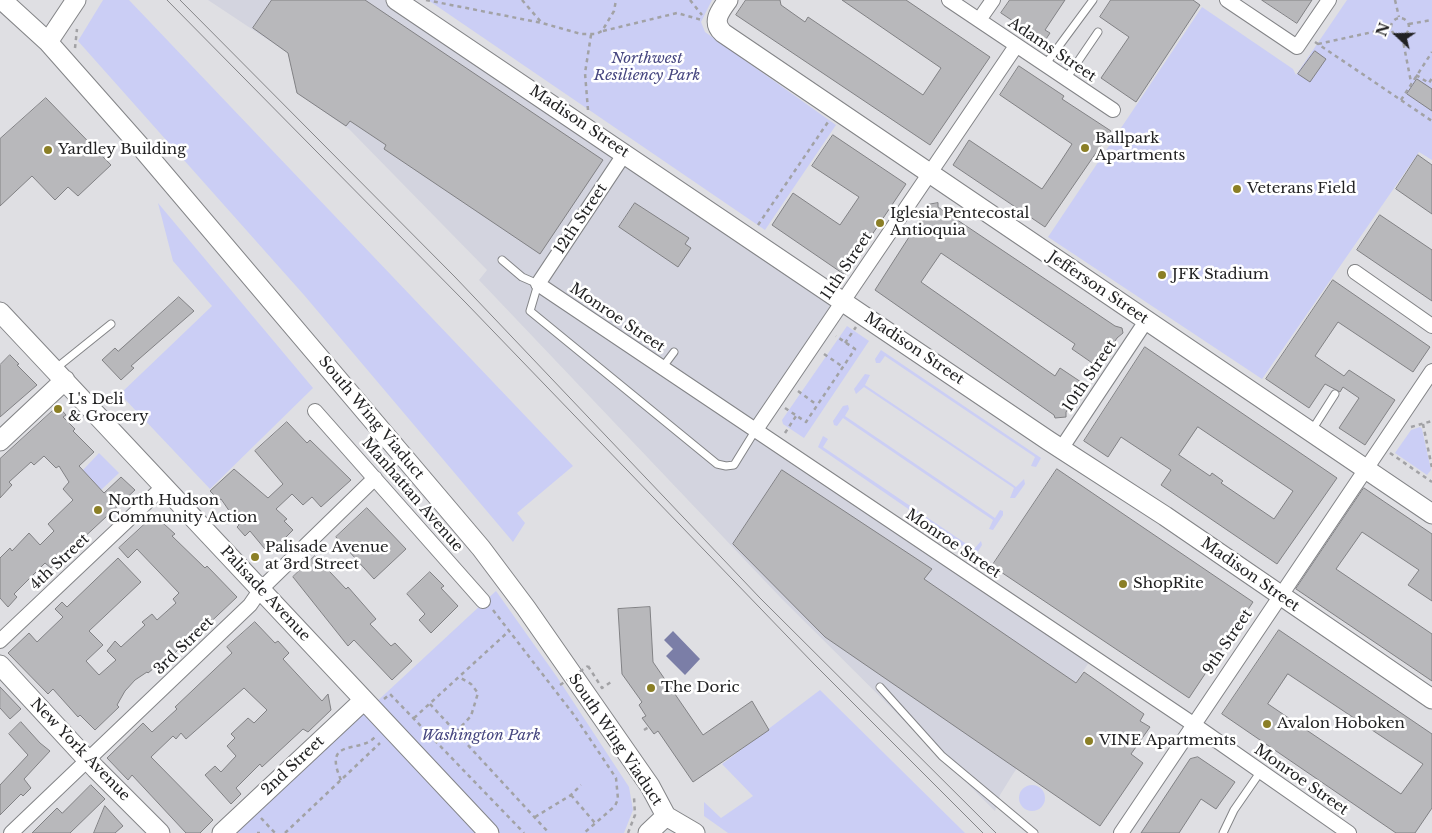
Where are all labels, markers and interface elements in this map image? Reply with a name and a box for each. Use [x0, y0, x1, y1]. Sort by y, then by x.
north arrow [1372, 10, 1422, 60]
street label: Adams Street [1005, 14, 1099, 86]
text: N [1372, 20, 1394, 39]
park label: Northwest Resiliency Park [594, 50, 700, 85]
street label: Madison Street [526, 82, 632, 162]
place label: Ballpark Apartments [1095, 130, 1185, 165]
place label: Yardley Building [58, 141, 186, 159]
marker: Ballpark Apartments [1079, 142, 1091, 154]
marker: Yardley Building [42, 144, 54, 156]
street label: 12th Street [551, 180, 611, 258]
place label: Veterans Field [1247, 180, 1356, 198]
marker: Veterans Field [1231, 183, 1243, 195]
place label: Iglesia Pentecostal Antioquia [890, 205, 1029, 240]
marker: Iglesia Pentecostal Antioquia [874, 217, 886, 229]
street label: 11th Street [818, 228, 876, 304]
street label: Jefferson Street [1044, 248, 1152, 328]
place label: JFK Stadium [1172, 266, 1269, 284]
marker: JFK Stadium [1156, 269, 1168, 281]
street label: Monroe Street [566, 280, 668, 356]
street label: Madison Street [861, 309, 967, 389]
street label: 10th Street [1059, 337, 1121, 415]
street label: South Wing Viaduct [314, 353, 428, 483]
place label: L's Deli & Grocery [68, 391, 149, 426]
marker: L's Deli & Grocery [52, 403, 64, 415]
street label: Manhattan Avenue [358, 434, 466, 556]
place label: North Hudson Community Action [108, 492, 257, 527]
marker: North Hudson Community Action [92, 504, 104, 516]
street label: Monroe Street [902, 506, 1004, 582]
street label: 4th Street [27, 530, 93, 594]
street label: Madison Street [1197, 534, 1303, 616]
place label: Palisade Avenue at 3rd Street [265, 539, 389, 574]
street label: Palisade Avenue [216, 543, 314, 645]
marker: Palisade Avenue at 3rd Street [249, 551, 261, 563]
place label: ShopRite [1133, 575, 1204, 593]
marker: ShopRite [1117, 578, 1129, 590]
street label: 9th Street [1200, 606, 1256, 678]
street label: 3rd Street [150, 613, 218, 679]
street label: South Wing Viaduct [564, 671, 666, 809]
place label: The Doric [661, 679, 740, 697]
marker: The Doric [645, 682, 657, 694]
street label: New York Avenue [26, 695, 134, 805]
place label: Avalon Hoboken [1277, 715, 1405, 733]
marker: Avalon Hoboken [1261, 718, 1273, 730]
park label: Washington Park [421, 727, 541, 745]
street label: 2nd Street [258, 732, 328, 800]
place label: VINE Apartments [1099, 732, 1236, 750]
marker: VINE Apartments [1083, 735, 1095, 747]
street label: Monroe Street [1250, 741, 1352, 819]

